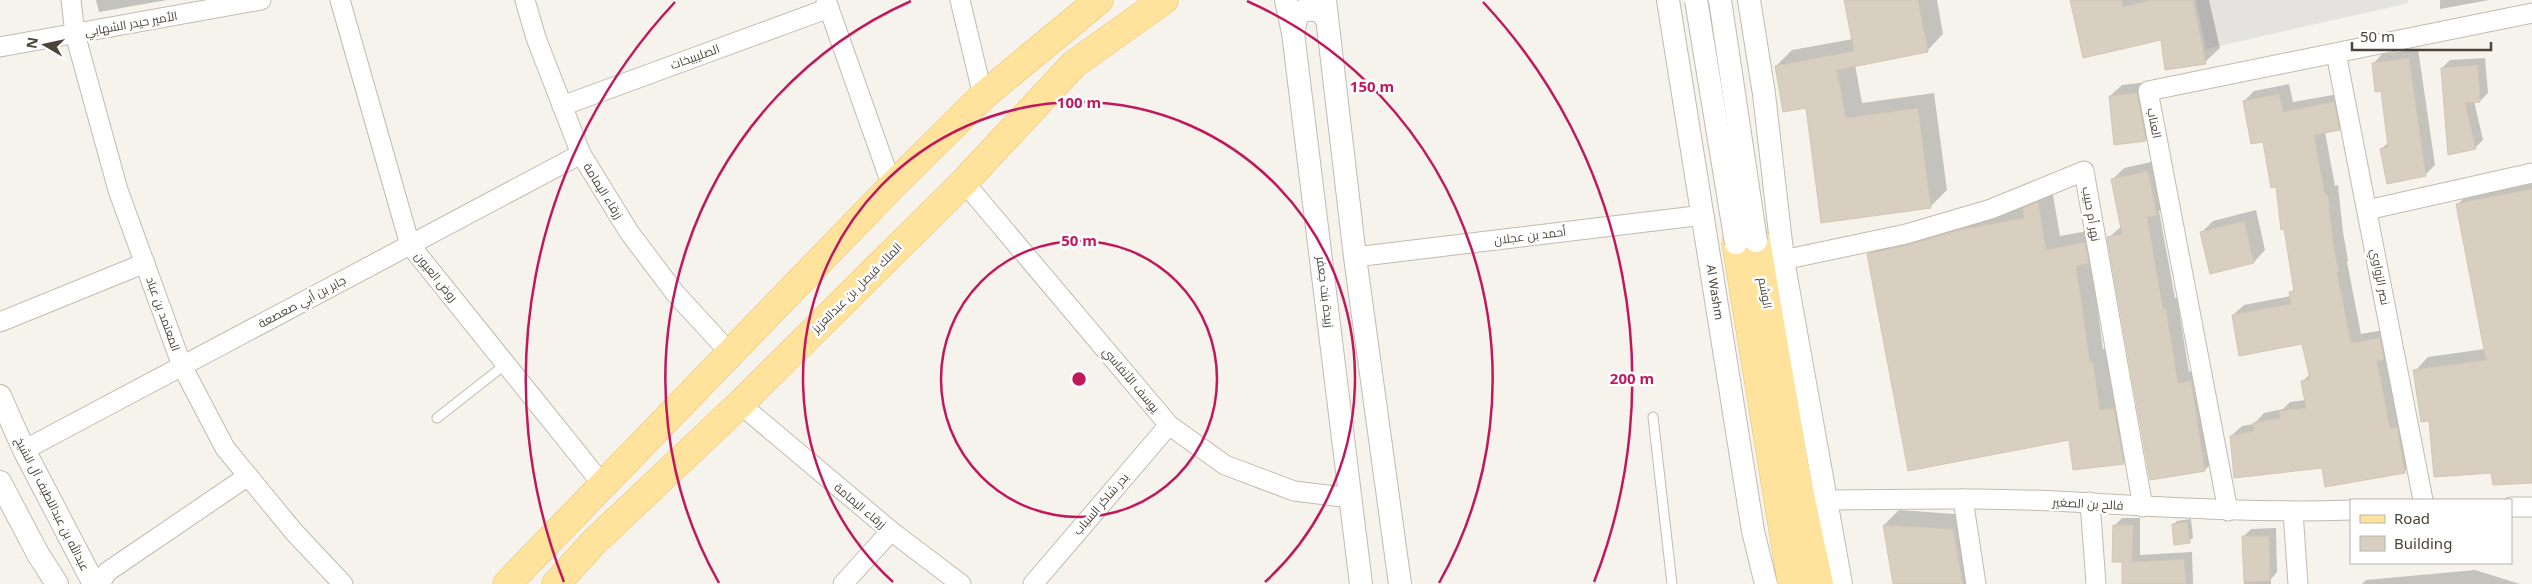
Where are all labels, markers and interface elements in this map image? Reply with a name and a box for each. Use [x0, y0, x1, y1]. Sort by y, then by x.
street label: الأمير حيدر الشهابي [83, 7, 179, 42]
north arrow [20, 20, 70, 70]
scale bar [2352, 20, 2491, 52]
text: 50 m [2360, 26, 2395, 46]
text: N [21, 36, 42, 50]
street label: الصليبيخات [668, 40, 722, 73]
text: 150 m [1350, 76, 1394, 96]
text: 100 m [1057, 92, 1101, 112]
street label: العناب [2143, 106, 2166, 140]
street label: زرقاء اليمامة [579, 159, 627, 222]
street label: نهر أم حبيب [2078, 185, 2105, 243]
street label: أحمد بن عجلان [1493, 223, 1567, 248]
text: 50 m [1061, 230, 1097, 250]
street label: الملك فيصل بن عبدالعزيز [807, 239, 905, 337]
street label: نصر الزواوي [2365, 247, 2394, 307]
street label: روض العيون [411, 248, 462, 305]
street label: زبيدة بنت جعفر [1313, 254, 1338, 329]
street label: Al Washm [1702, 263, 1728, 321]
street label: جابر بن أبي صعصعة [255, 271, 350, 334]
street label: المعتمد بن عباد [142, 274, 185, 353]
street label: الوشم [1754, 276, 1777, 310]
street label: يوسف الأنفاسي [1097, 343, 1164, 418]
text: 200 m [1610, 368, 1654, 388]
centre of rings [1070, 370, 1088, 388]
street label: عبدالله بن عبداللطيف آل الشيخ [11, 434, 94, 574]
street label: بدر شاكر السياب [1069, 469, 1132, 538]
street label: زرقاء اليمامة [831, 479, 890, 532]
street label: فالح بن الصغير [2051, 493, 2124, 514]
legend [2350, 499, 2512, 564]
text: Road [2394, 508, 2430, 528]
text: Building [2394, 533, 2452, 553]

